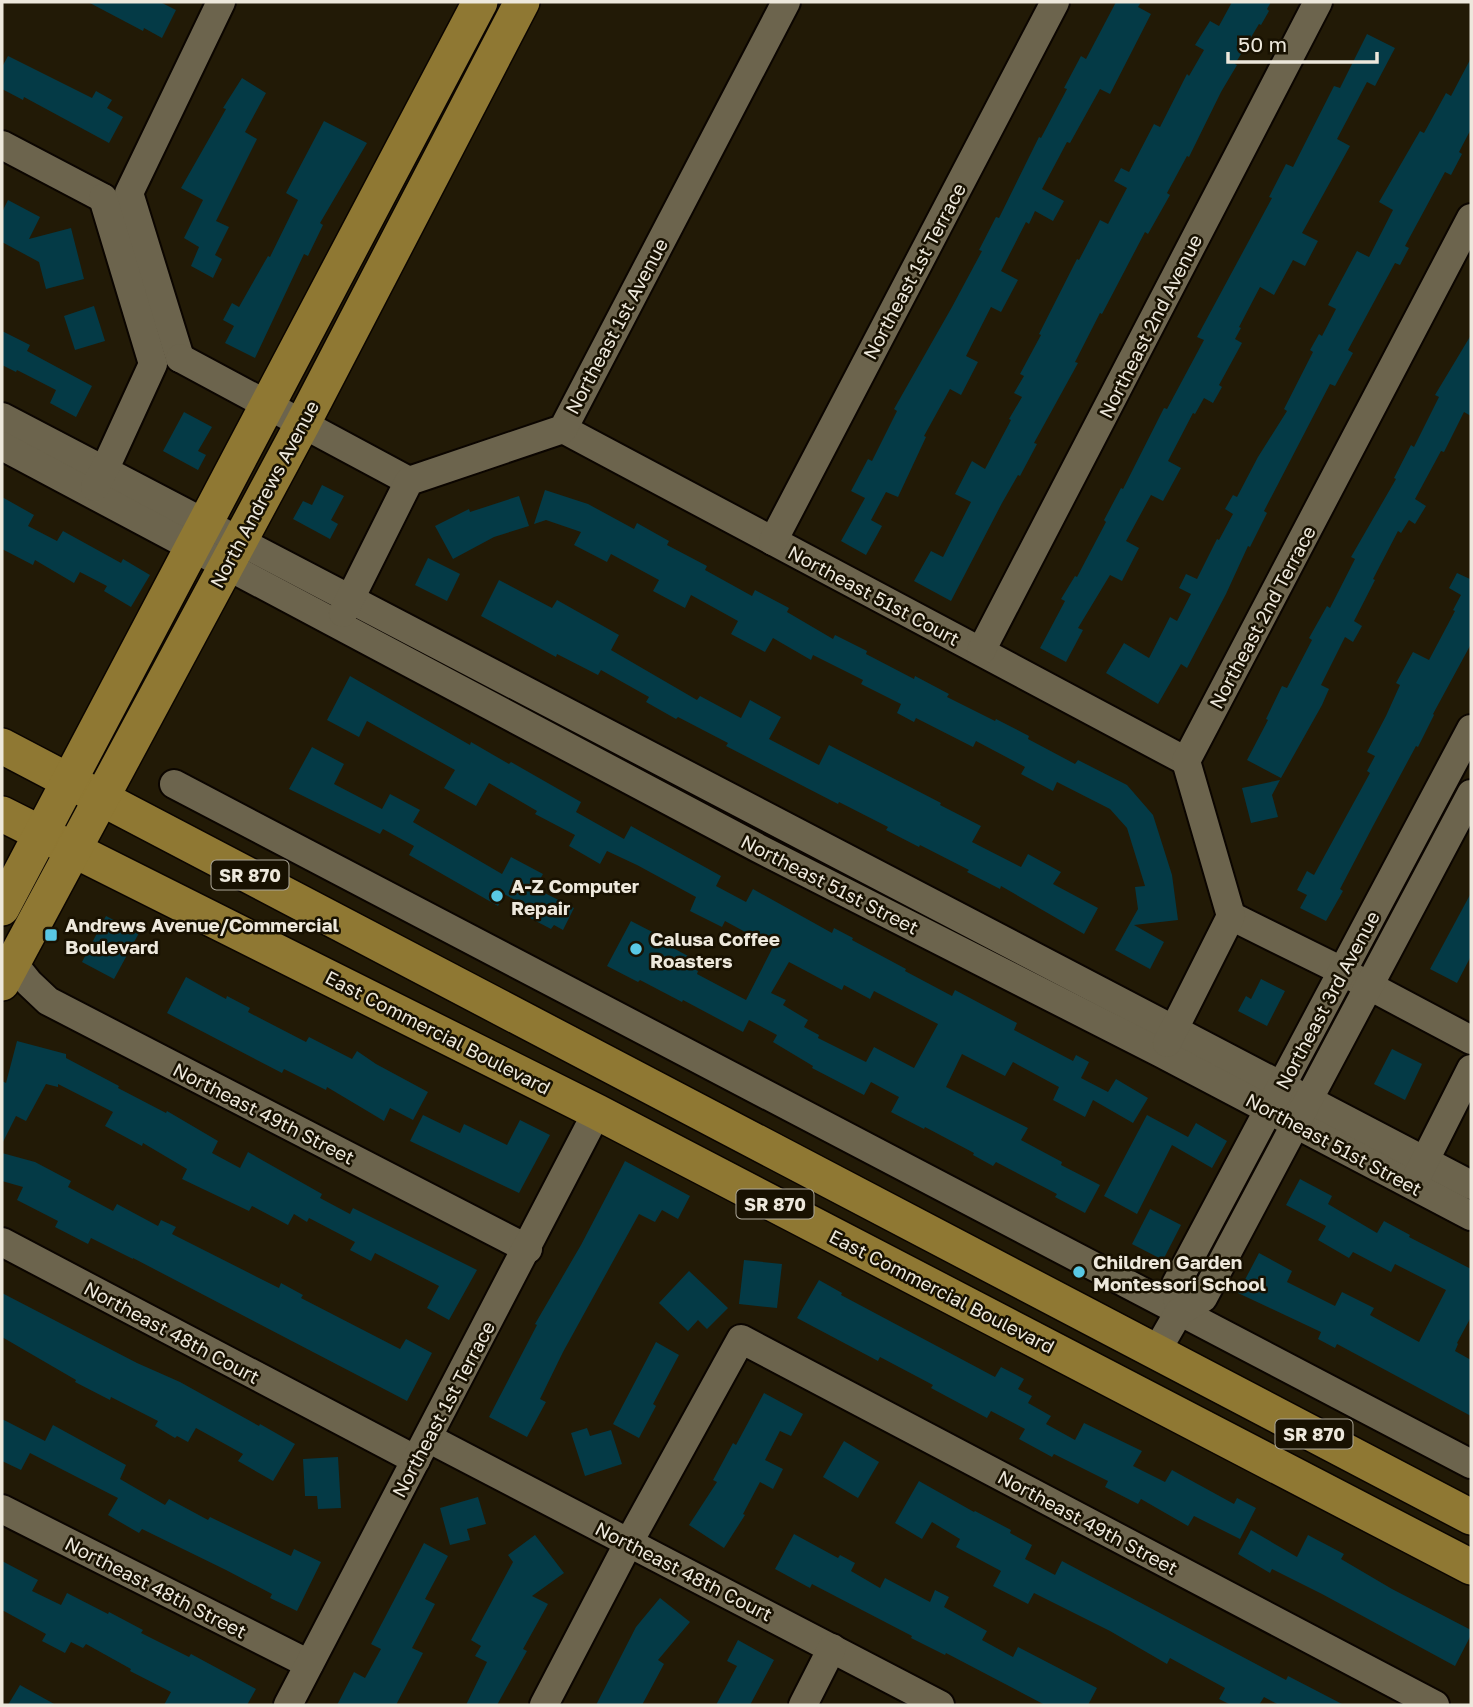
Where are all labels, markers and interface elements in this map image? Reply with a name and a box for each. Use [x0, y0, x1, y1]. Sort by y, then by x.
scale bar [1228, 21, 1377, 65]
text: 50 m [1238, 31, 1287, 57]
street label: Northeast 1st Terrace [858, 179, 970, 363]
street label: Northeast 2nd Avenue [1094, 230, 1206, 422]
street label: Northeast 1st Avenue [560, 234, 672, 418]
street label: North Andrews Avenue [205, 396, 323, 592]
street label: Northeast 2nd Terrace [1204, 522, 1320, 712]
street label: Northeast 51st Court [784, 540, 964, 650]
street label: Northeast 51st Street [737, 829, 923, 939]
road number: SR 870 [212, 860, 288, 890]
place label: A-Z Computer Repair [511, 874, 640, 919]
marker: A-Z Computer Repair [489, 888, 505, 904]
street label: Northeast 3rd Avenue [1270, 907, 1384, 1093]
place label: Andrews Avenue/Commercial Boulevard [65, 913, 339, 958]
marker: Andrews Avenue/Commercial Boulevard [43, 927, 59, 943]
place label: Calusa Coffee Roasters [650, 927, 780, 972]
marker: Calusa Coffee Roasters [628, 941, 644, 957]
street label: East Commercial Boulevard [322, 965, 554, 1099]
street label: Northeast 49th Street [169, 1057, 359, 1169]
street label: Northeast 51st Street [1242, 1088, 1426, 1200]
road number: SR 870 [736, 1190, 814, 1218]
street label: East Commercial Boulevard [826, 1224, 1058, 1358]
place label: Children Garden Montessori School [1093, 1250, 1266, 1295]
marker: Children Garden Montessori School [1071, 1264, 1087, 1280]
street label: Northeast 48th Court [80, 1276, 264, 1388]
street label: Northeast 1st Terrace [387, 1317, 499, 1501]
road number: SR 870 [1276, 1420, 1352, 1448]
street label: Northeast 49th Street [994, 1465, 1182, 1579]
street label: Northeast 48th Court [592, 1516, 776, 1626]
street label: Northeast 48th Street [61, 1531, 251, 1643]

